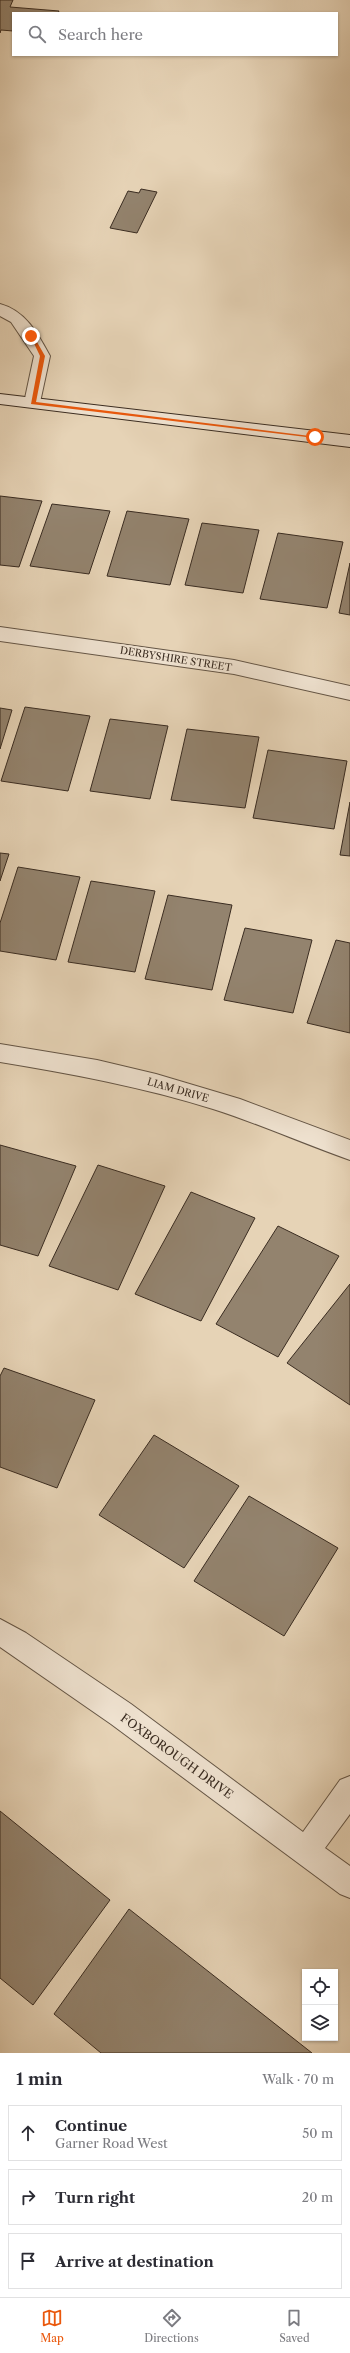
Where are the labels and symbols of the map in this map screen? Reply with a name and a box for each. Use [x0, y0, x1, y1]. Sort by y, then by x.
route end [22, 327, 40, 345]
route start [306, 428, 324, 446]
street label: DERBYSHIRE STREET [119, 644, 233, 674]
street label: LIAM DRIVE [146, 1075, 210, 1105]
street label: FOXBOROUGH DRIVE [118, 1710, 236, 1802]

